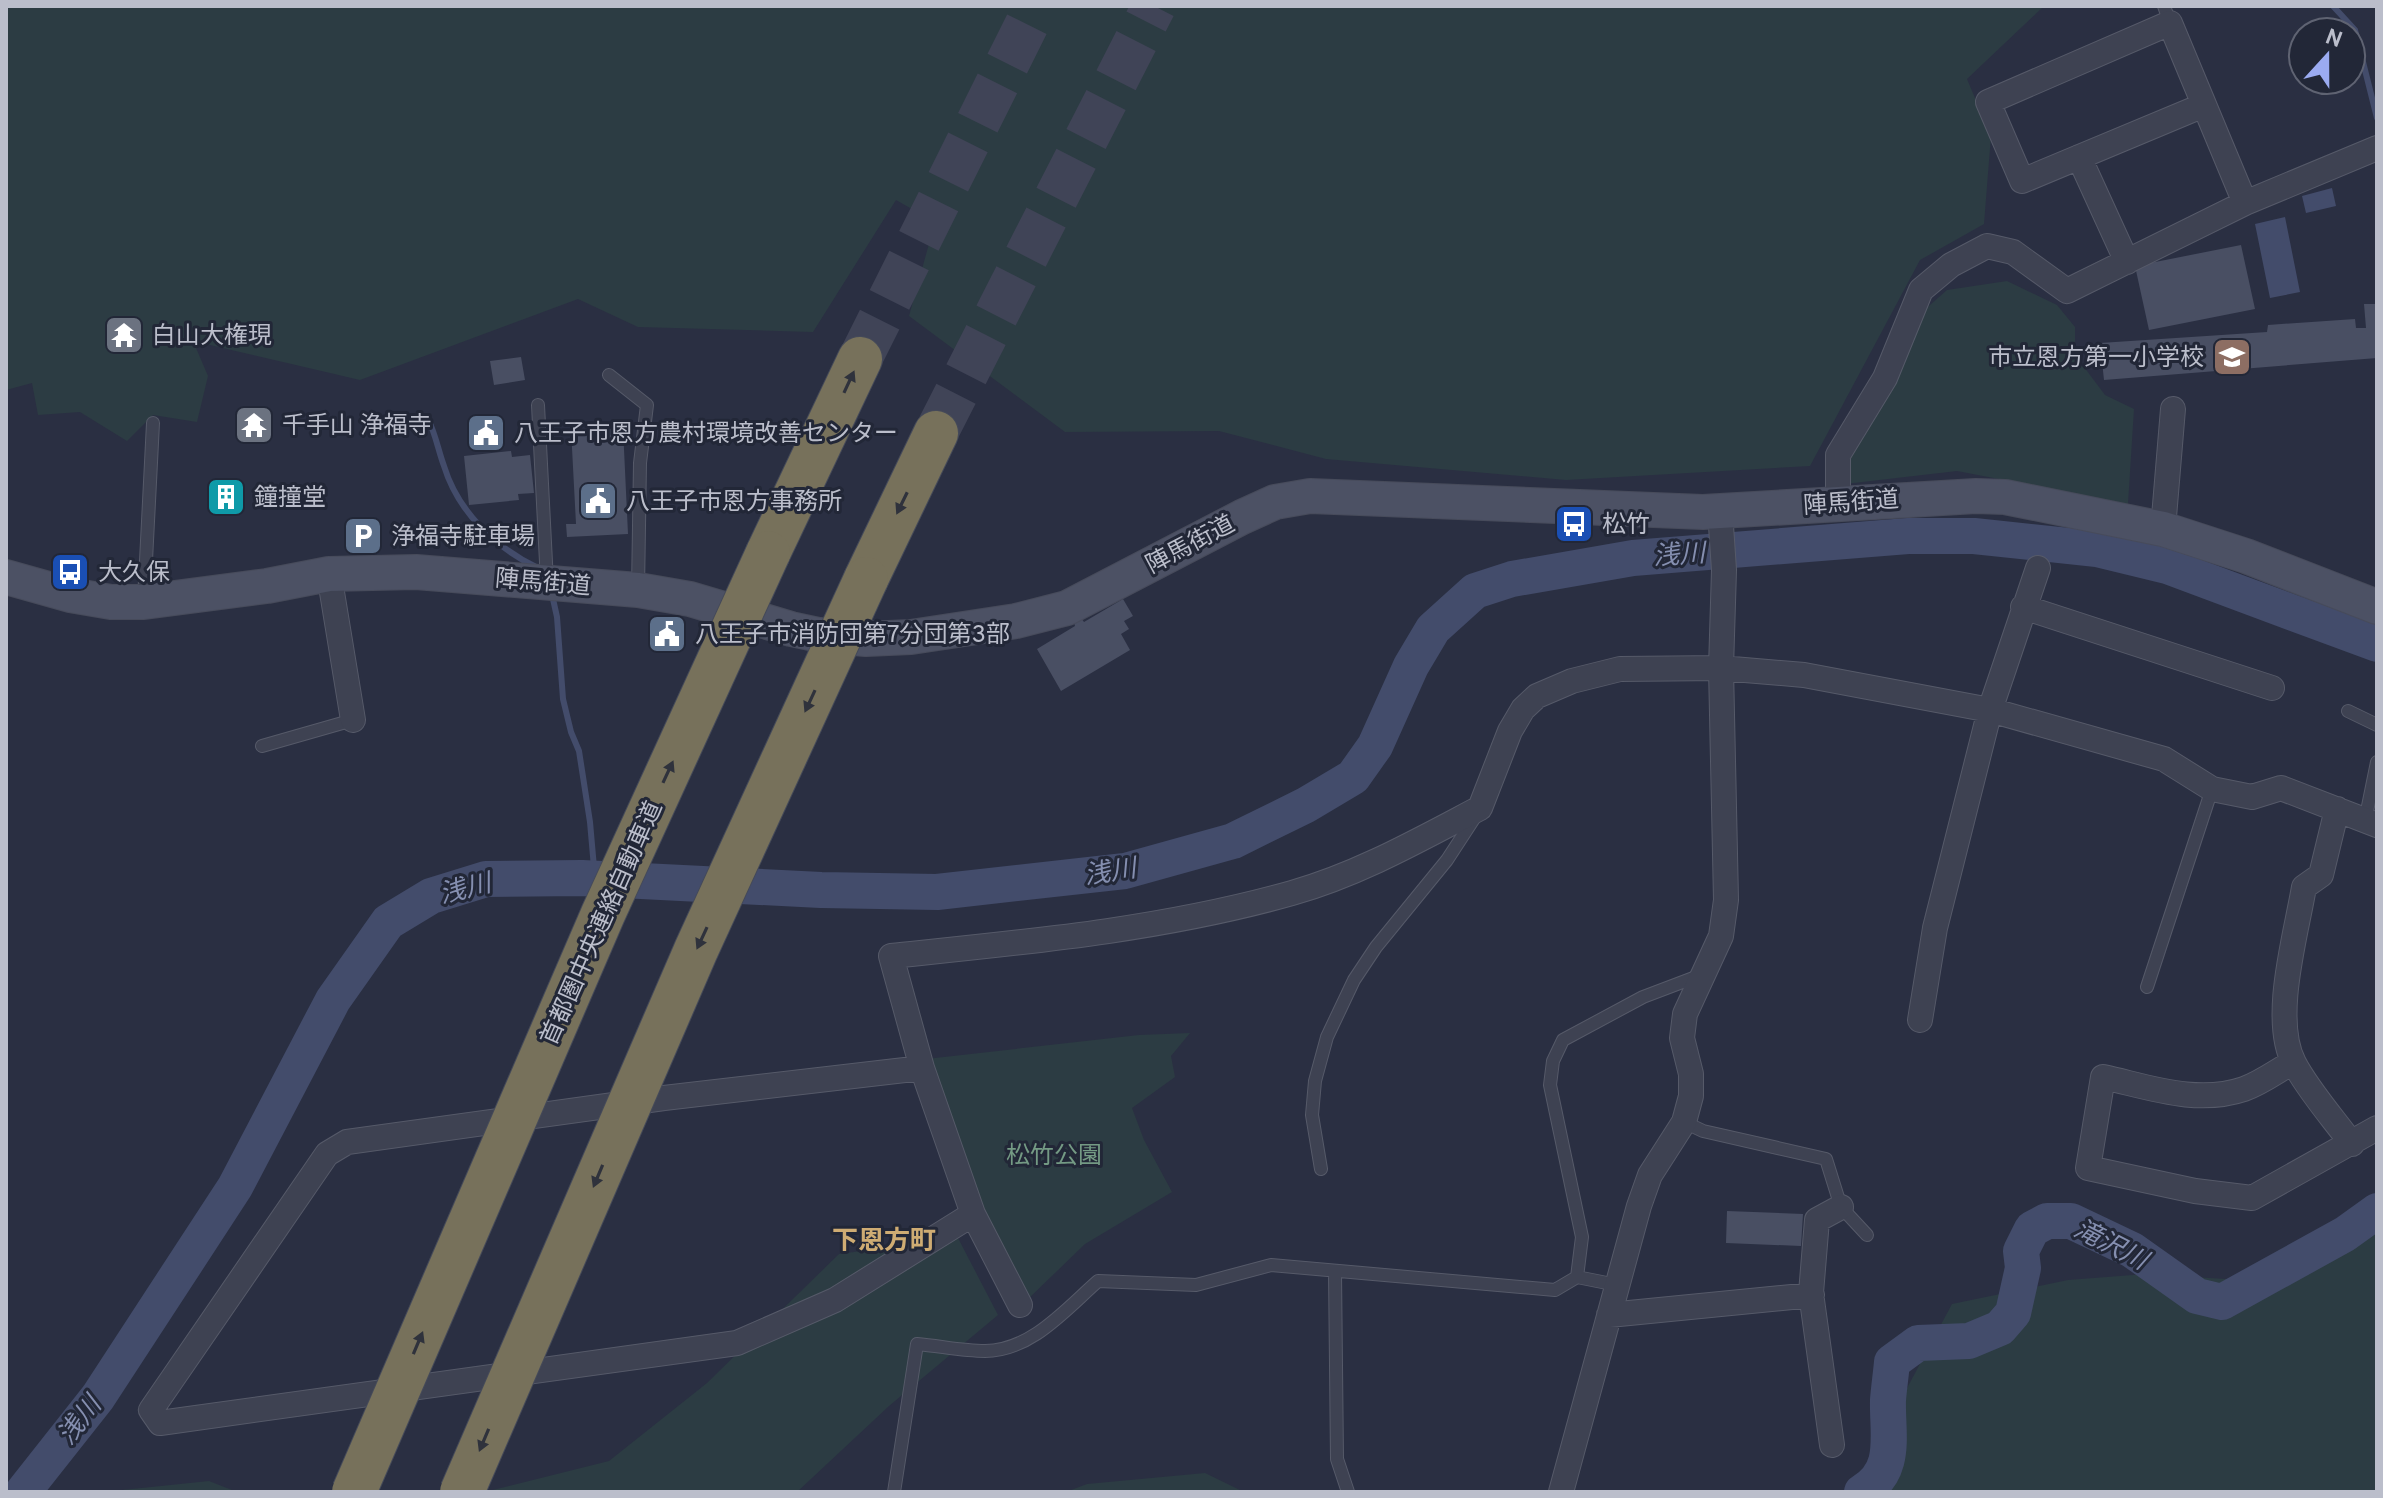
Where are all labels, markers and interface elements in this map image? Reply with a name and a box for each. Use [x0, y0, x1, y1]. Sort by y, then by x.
north arrow [2287, 16, 2367, 96]
text: N [2321, 24, 2345, 55]
temple icon: 白山大権現 [103, 314, 145, 356]
place label: 白山大権現 [152, 322, 272, 352]
school or university icon: 市立恩方第一小学校 [2211, 336, 2253, 378]
place label: 市立恩方第一小学校 [1988, 344, 2204, 374]
one-way arrow [842, 370, 856, 393]
temple icon: 千手山 浄福寺 [233, 404, 275, 446]
place label: 千手山 浄福寺 [282, 412, 432, 442]
public building icon: 八王子市恩方農村環境改善センター [465, 412, 507, 454]
place label: 八王子市恩方農村環境改善センター [514, 420, 898, 450]
building icon: 鐘撞堂 [205, 476, 247, 518]
public building icon: 八王子市恩方事務所 [577, 480, 619, 522]
place label: 鐘撞堂 [254, 484, 326, 514]
street label: 陣馬街道 [1802, 486, 1900, 522]
place label: 八王子市恩方事務所 [626, 488, 842, 518]
one-way arrow [895, 492, 909, 515]
bus stop icon: 松竹 [1553, 503, 1595, 545]
street label: 陣馬街道 [1142, 510, 1240, 582]
place label: 松竹 [1602, 511, 1650, 541]
parking icon: 浄福寺駐車場 [342, 515, 384, 557]
place label: 浄福寺駐車場 [391, 523, 535, 553]
water label: 浅川 [1652, 538, 1709, 575]
bus stop icon: 大久保 [49, 551, 91, 593]
place label: 大久保 [98, 559, 170, 589]
street label: 陣馬街道 [494, 565, 592, 603]
public building icon: 八王子市消防団第7分団第3部 [646, 613, 688, 655]
place label: 八王子市消防団第7分団第3部 [695, 621, 1010, 651]
one-way arrow [803, 689, 817, 713]
one-way arrow [661, 760, 675, 783]
street label: 首都圏中央連絡自動車道 [535, 797, 670, 1051]
water label: 浅川 [1082, 853, 1142, 894]
water label: 浅川 [436, 867, 498, 913]
one-way arrow [695, 926, 708, 949]
park label: 松竹公園 [1006, 1142, 1102, 1172]
one-way arrow [592, 1164, 605, 1188]
water label: 滝沢川 [2068, 1214, 2155, 1280]
district label: 下恩方町 [832, 1226, 936, 1259]
one-way arrow [411, 1331, 424, 1355]
water label: 浅川 [52, 1389, 112, 1452]
one-way arrow [477, 1429, 490, 1452]

